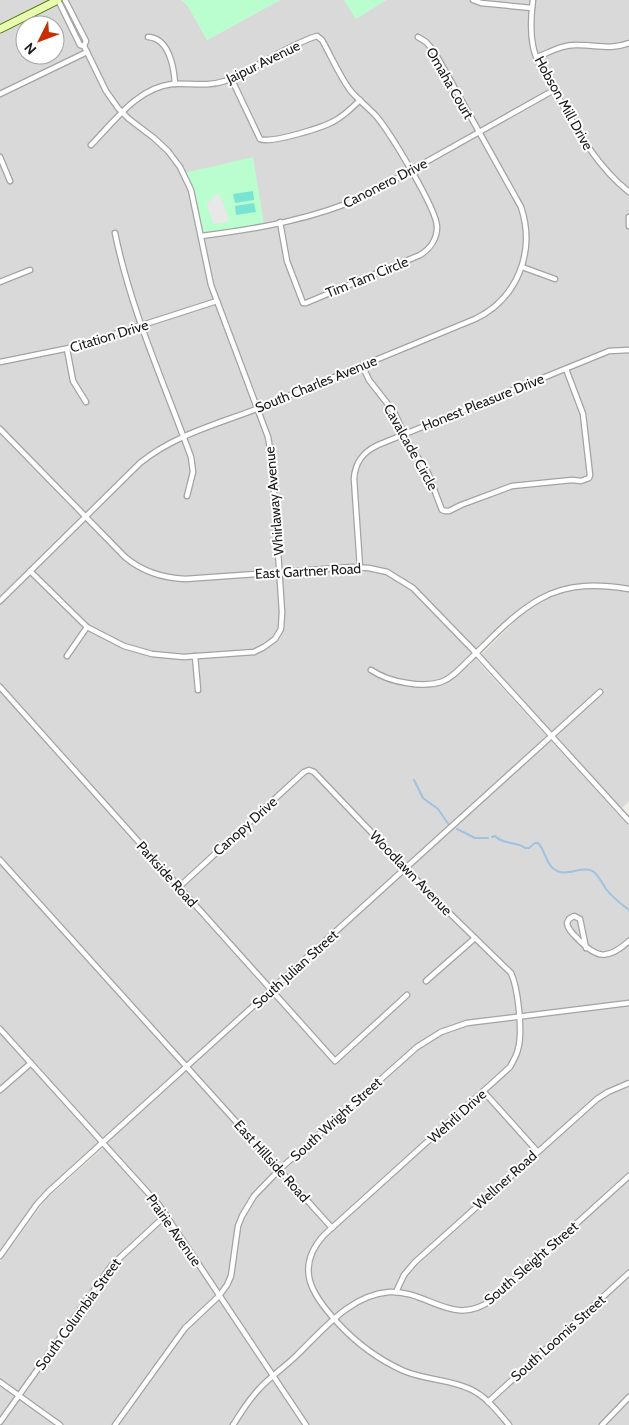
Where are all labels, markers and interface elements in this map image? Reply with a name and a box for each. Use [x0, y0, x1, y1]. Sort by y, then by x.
north arrow [15, 15, 65, 65]
street label: Jaipur Avenue [222, 36, 303, 88]
text: N [20, 39, 40, 58]
street label: Omaha Court [422, 44, 478, 122]
street label: Hobson Mill Drive [531, 53, 597, 153]
street label: Canonero Drive [340, 154, 430, 212]
street label: Tim Tam Circle [323, 252, 411, 302]
street label: Citation Drive [68, 316, 150, 356]
street label: South Charles Avenue [252, 351, 380, 417]
street label: Honest Pleasure Drive [419, 369, 547, 435]
street label: Cavalcade Circle [380, 401, 442, 493]
street label: Whirlaway Avenue [260, 446, 288, 556]
street label: East Gartner Road [254, 559, 362, 583]
street label: Canopy Drive [209, 792, 281, 860]
street label: Woodlawn Avenue [366, 827, 456, 919]
street label: Parkside Road [133, 837, 201, 911]
street label: South Julian Street [248, 926, 342, 1012]
street label: South Wright Street [286, 1073, 386, 1165]
street label: Wehrli Drive [424, 1085, 490, 1147]
street label: East Hillside Road [230, 1116, 314, 1206]
street label: Wellner Road [469, 1147, 541, 1213]
street label: Prairie Avenue [143, 1190, 205, 1270]
street label: South Sleight Street [480, 1217, 582, 1309]
street label: South Columbia Street [31, 1254, 125, 1374]
street label: South Loomis Street [507, 1291, 609, 1385]

